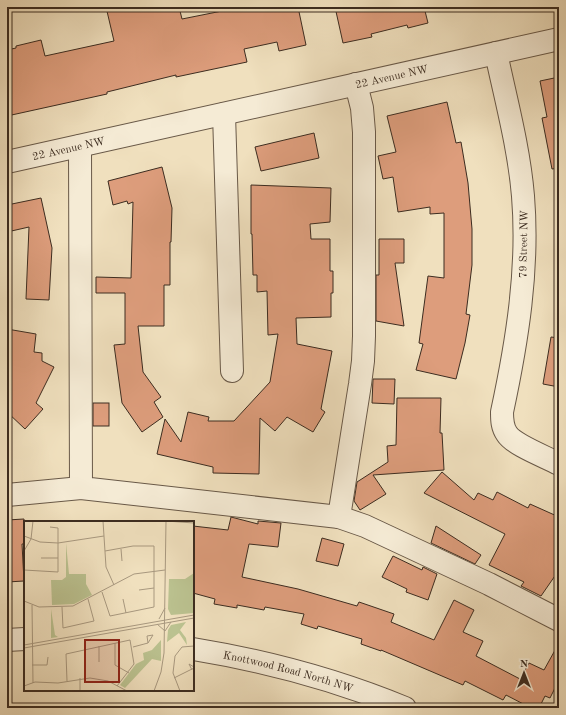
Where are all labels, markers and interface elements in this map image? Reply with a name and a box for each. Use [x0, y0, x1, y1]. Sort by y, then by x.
street label: 22 Avenue NW [355, 64, 430, 91]
street label: 22 Avenue NW [31, 136, 106, 163]
street label: 79 Street NW [518, 210, 531, 278]
inset map [24, 521, 194, 691]
street label: Knottwood Road North NW [222, 650, 355, 695]
north arrow [504, 653, 544, 693]
text: N [520, 659, 529, 670]

